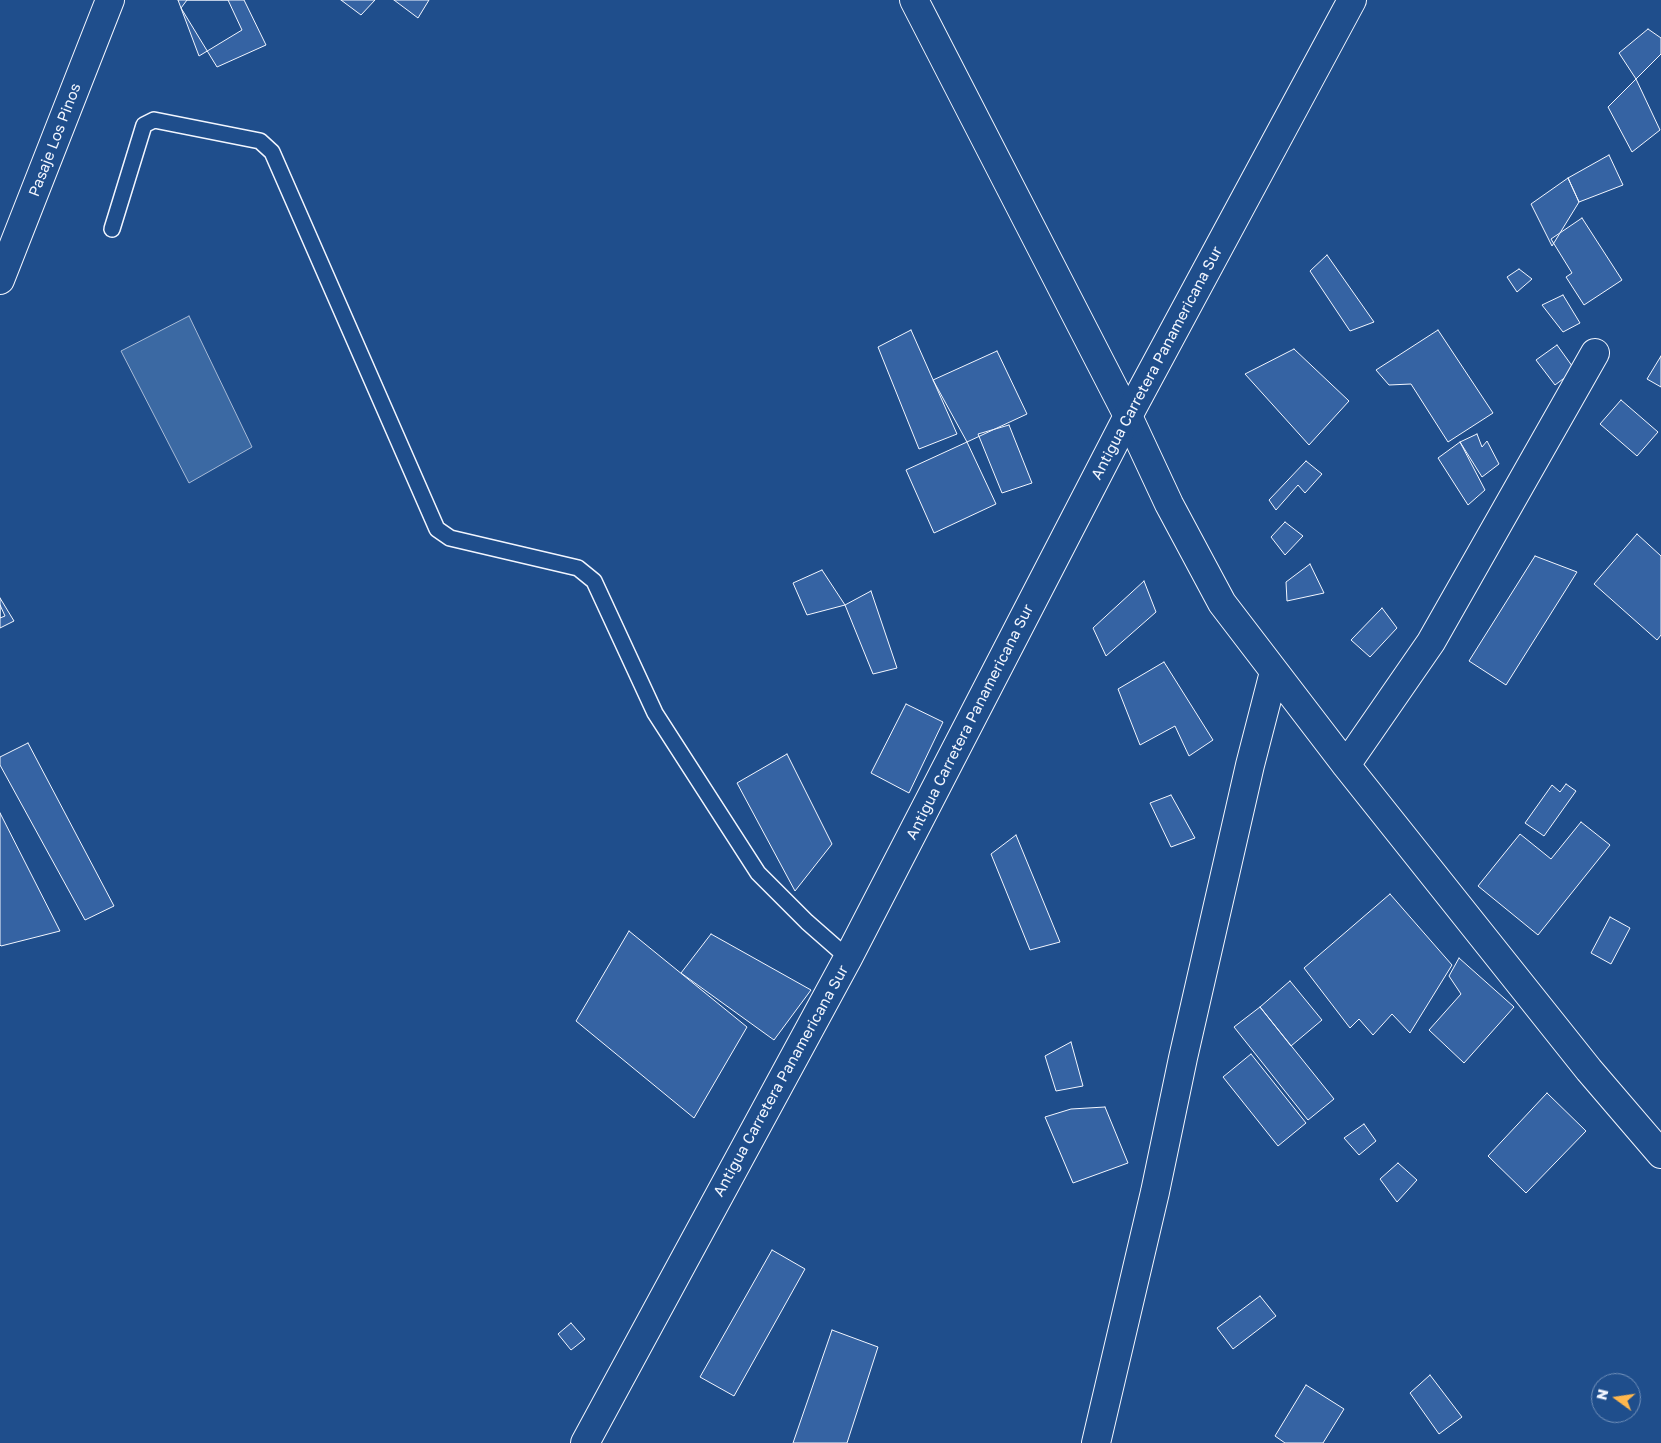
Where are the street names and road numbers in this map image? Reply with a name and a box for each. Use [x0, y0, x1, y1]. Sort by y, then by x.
street label: Pasaje Los Pinos [25, 81, 85, 199]
street label: Antigua Carretera Panamericana Sur [1088, 243, 1226, 483]
street label: Antigua Carretera Panamericana Sur [903, 601, 1037, 843]
street label: Antigua Carretera Panamericana Sur [710, 962, 852, 1200]

